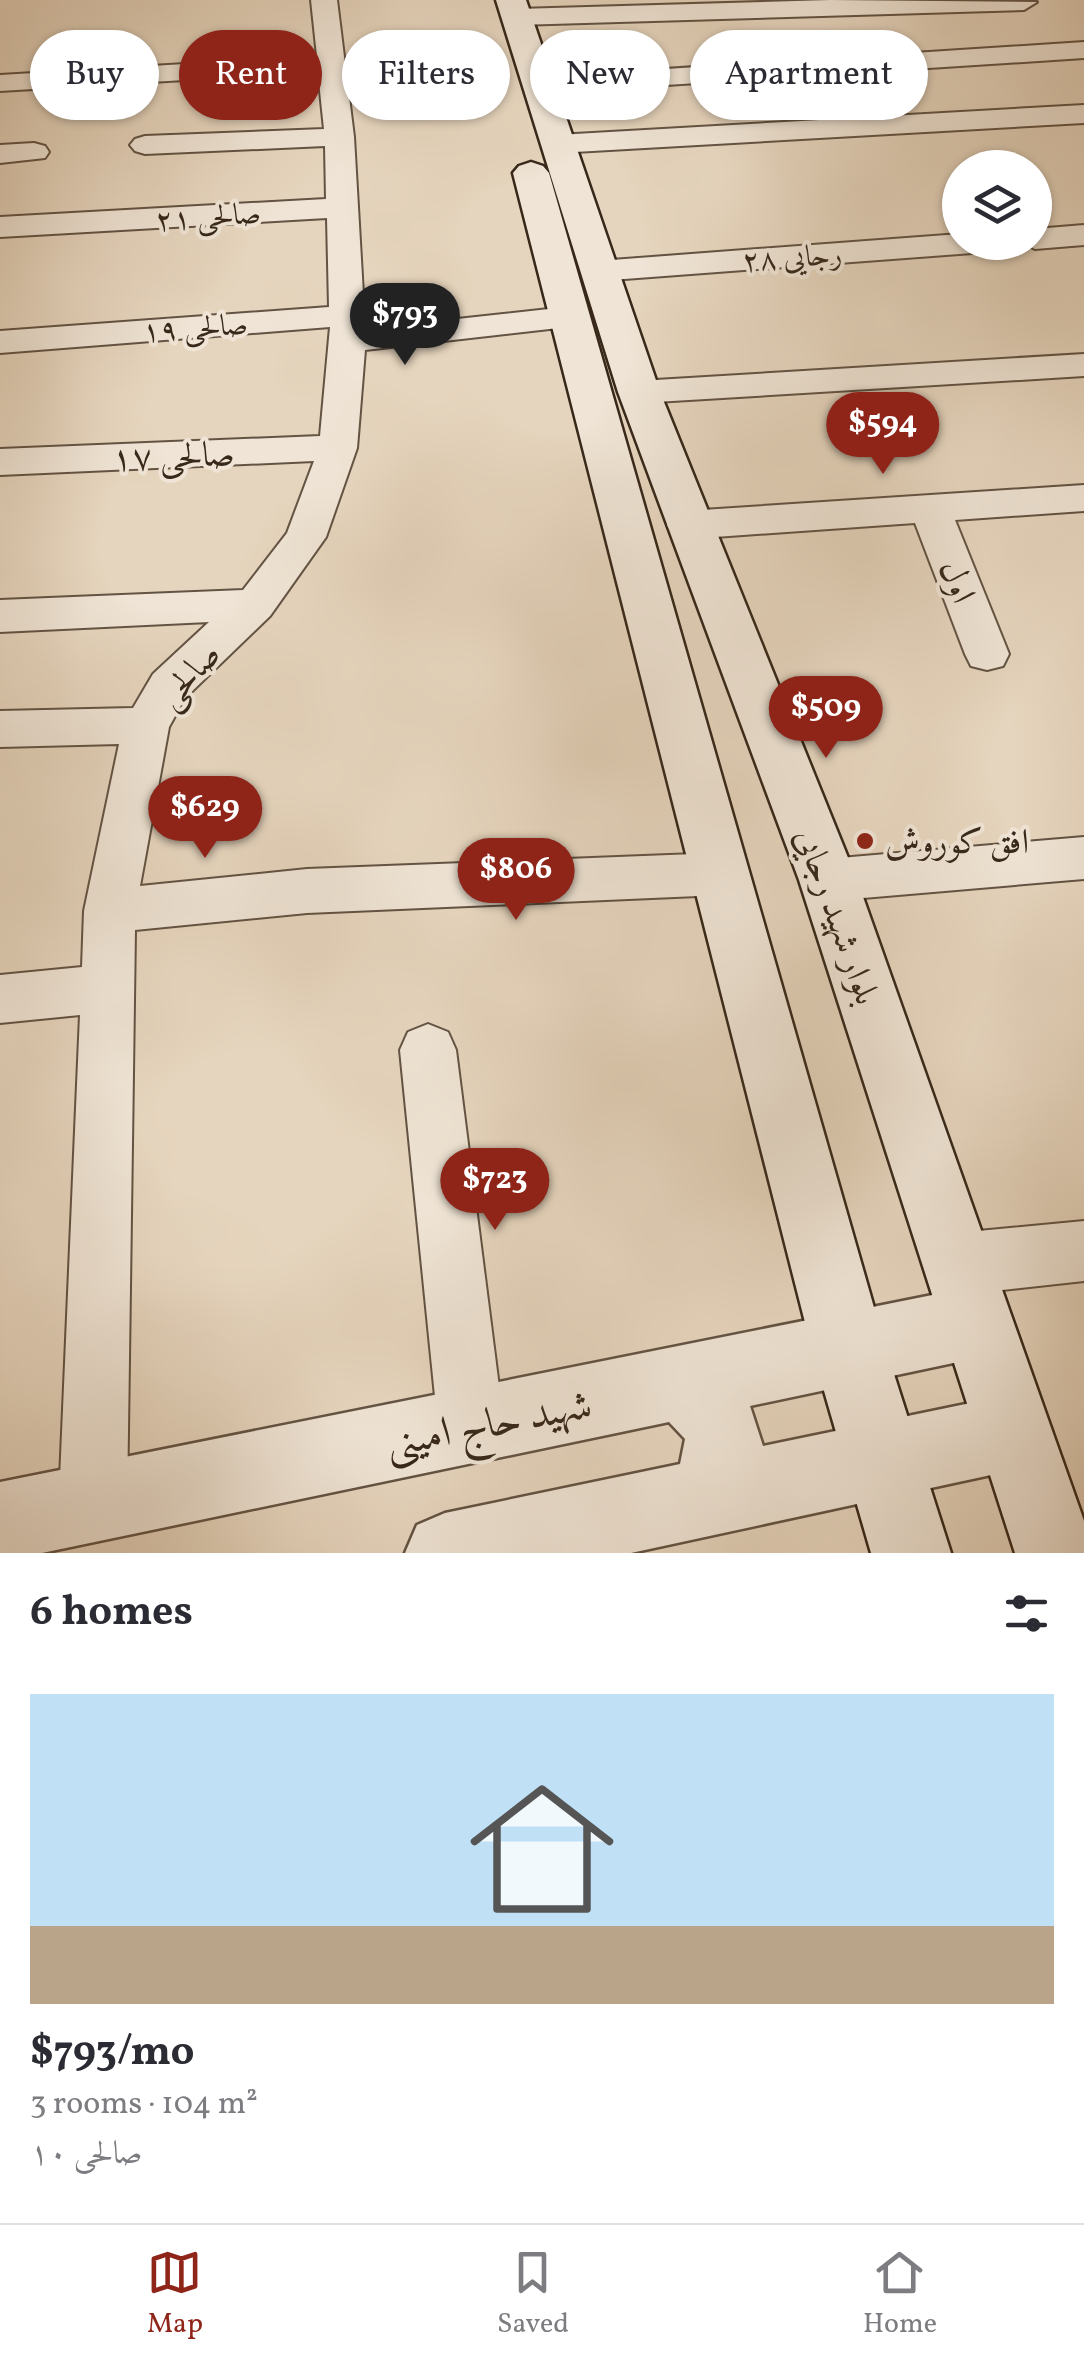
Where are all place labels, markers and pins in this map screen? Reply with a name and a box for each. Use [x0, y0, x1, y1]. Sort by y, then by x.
pin: $793 [346, 283, 464, 368]
pin: $594 [824, 392, 942, 477]
pin: $509 [767, 676, 885, 761]
pin: $629 [146, 776, 264, 861]
place label: افق کوروش [885, 820, 1029, 868]
marker: افق کوروش [854, 830, 876, 852]
pin: $806 [457, 838, 575, 923]
pin: $723 [436, 1148, 554, 1233]

